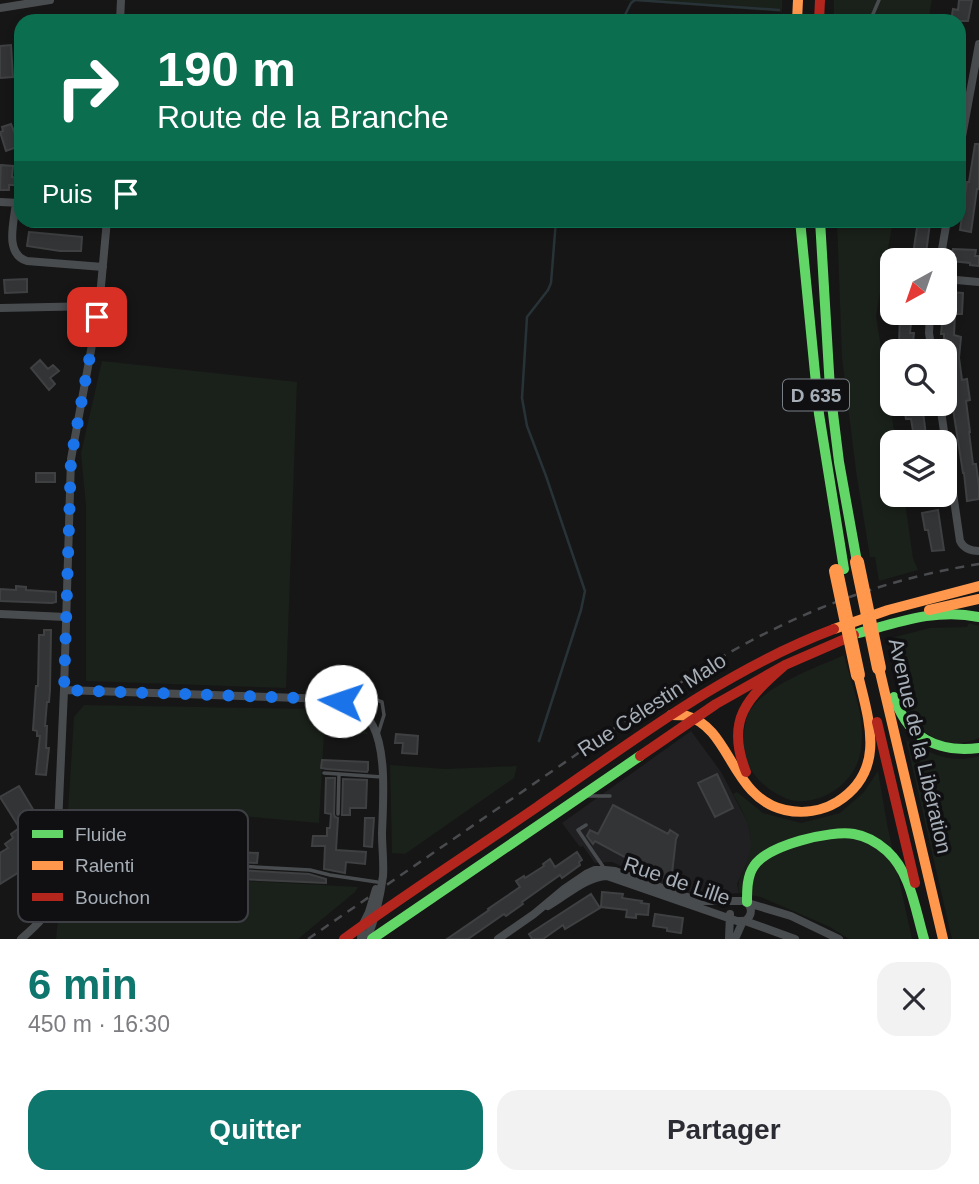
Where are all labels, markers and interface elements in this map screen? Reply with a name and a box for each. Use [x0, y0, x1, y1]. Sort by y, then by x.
icon: right [42, 42, 133, 133]
text: 190 m [157, 42, 296, 96]
text: Route de la Branche [157, 99, 449, 135]
icon: arrive [107, 175, 145, 213]
text: Puis [42, 179, 93, 209]
north arrow [880, 248, 957, 326]
map controls [880, 248, 957, 507]
pin [67, 287, 127, 347]
icon: arrive [78, 298, 116, 336]
button: search [880, 339, 957, 416]
road number: D 635 [783, 380, 849, 410]
button: layers [880, 430, 957, 507]
street label: Avenue de la Libération [885, 636, 956, 856]
street label: Rue Célestin Malo [574, 648, 730, 761]
position arrow [304, 664, 378, 738]
legend [18, 810, 248, 922]
text: Fluide [75, 824, 127, 845]
street label: Rue de Lille [621, 852, 733, 909]
text: Ralenti [75, 855, 134, 876]
text: Bouchon [75, 887, 150, 908]
text: 6 min [28, 961, 138, 1008]
button: close [877, 962, 951, 1036]
text: 450 m · 16:30 [28, 1011, 170, 1037]
button: Quitter [28, 1090, 483, 1170]
button: Partager [497, 1090, 951, 1170]

